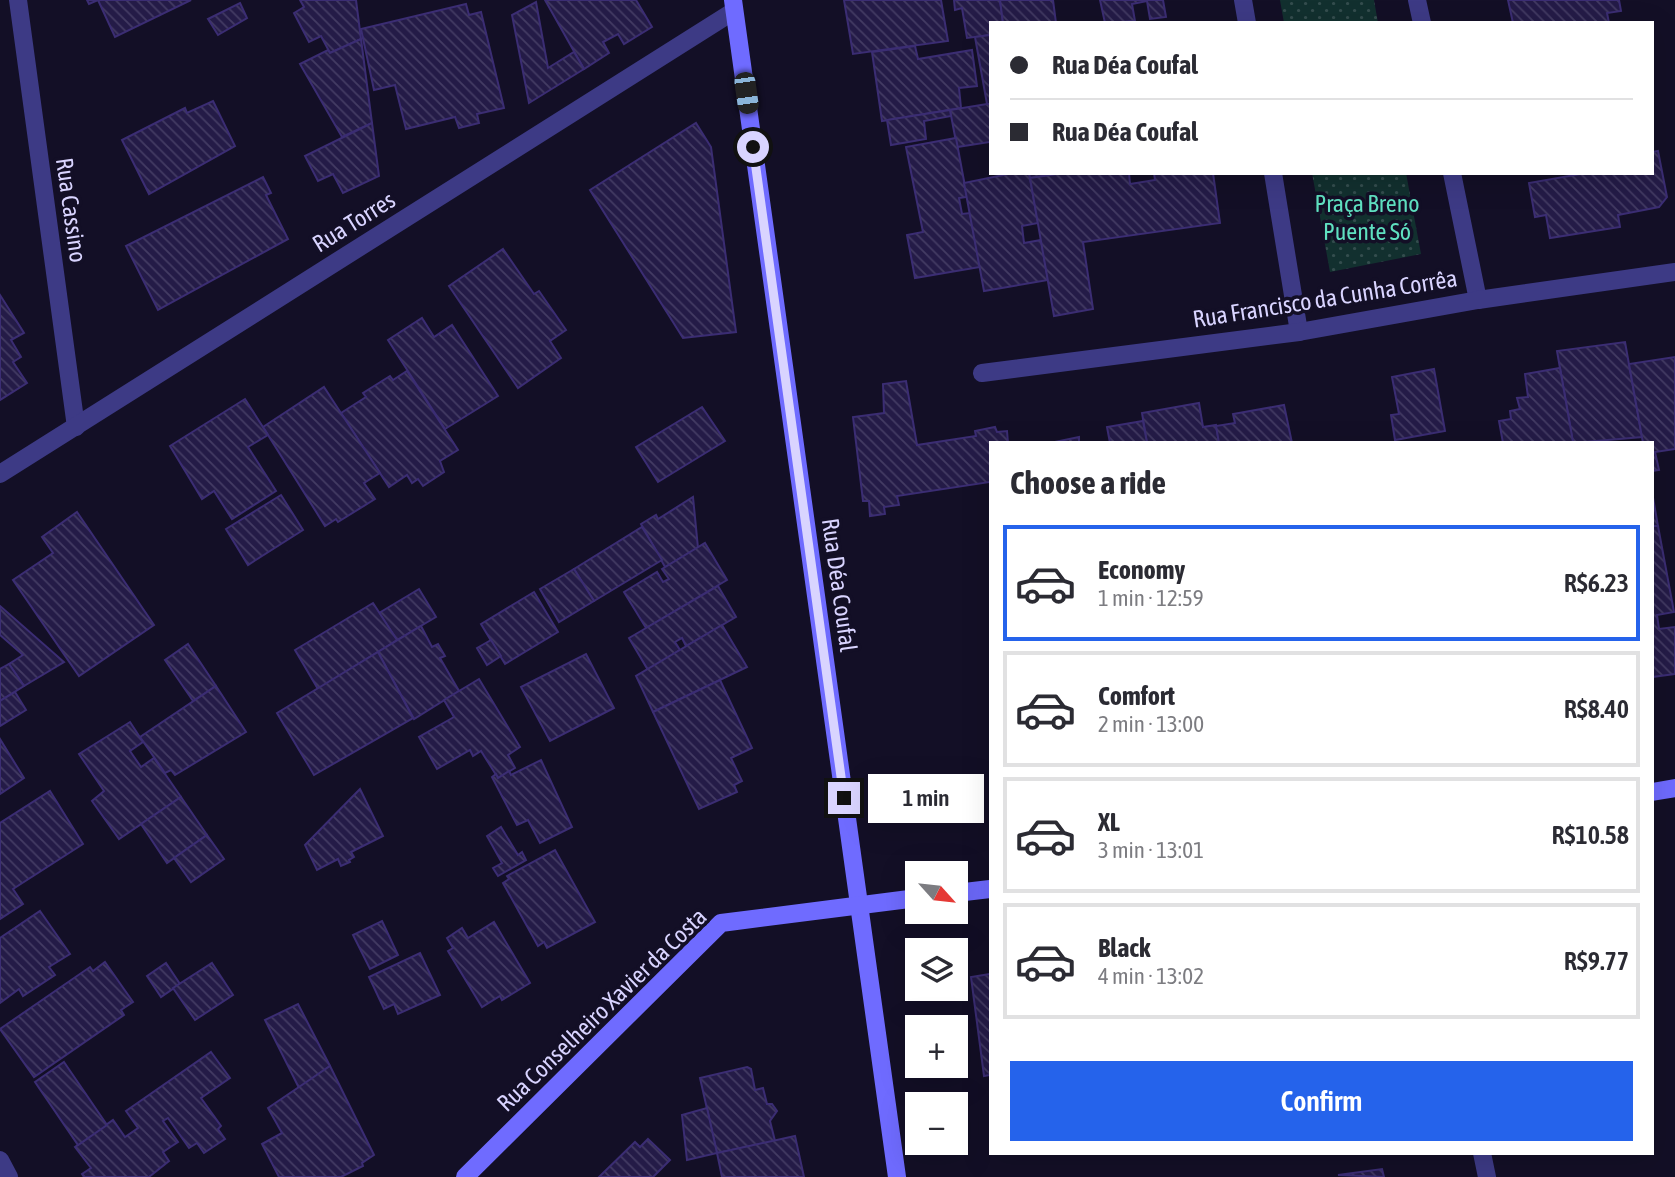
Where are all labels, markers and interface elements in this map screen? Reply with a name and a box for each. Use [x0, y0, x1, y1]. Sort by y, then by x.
text: Rua Déa Coufal [1052, 50, 1198, 80]
car [733, 71, 760, 115]
text: Rua Déa Coufal [1052, 117, 1198, 147]
route start [737, 131, 769, 163]
street label: Rua Cassino [51, 156, 92, 264]
street label: Rua Torres [308, 186, 400, 257]
park label: Praça Breno Puente Só [1314, 190, 1420, 245]
street label: Rua Francisco da Cunha Corrêa [1191, 264, 1459, 333]
text: Choose a ride [1010, 464, 1166, 501]
street label: Rua Déa Coufal [817, 516, 862, 654]
icon: car [1014, 552, 1077, 615]
text: Economy [1098, 555, 1185, 585]
text: R$6.23 [1564, 568, 1629, 598]
text: 1 min · 12:59 [1098, 585, 1204, 611]
icon: car [1014, 678, 1077, 741]
text: Comfort [1098, 681, 1175, 711]
text: R$8.40 [1564, 694, 1629, 724]
text: 2 min · 13:00 [1098, 711, 1204, 737]
callout: 1 min [868, 774, 984, 822]
route end [828, 782, 860, 814]
text: 1 min [903, 785, 949, 811]
icon: car [1014, 804, 1077, 867]
text: XL [1098, 807, 1120, 837]
text: R$10.58 [1552, 820, 1629, 850]
text: 3 min · 13:01 [1098, 837, 1204, 863]
north arrow [905, 861, 968, 924]
map controls [905, 861, 968, 1155]
street label: Rua Conselheiro Xavier da Costa [491, 903, 712, 1117]
icon: car [1014, 930, 1077, 993]
text: Black [1098, 933, 1150, 963]
button: layers [905, 938, 968, 1001]
text: R$9.77 [1564, 946, 1629, 976]
text: 4 min · 13:02 [1098, 963, 1204, 989]
button: + [905, 1015, 968, 1078]
button: Confirm [1010, 1061, 1633, 1141]
button: − [905, 1092, 968, 1155]

